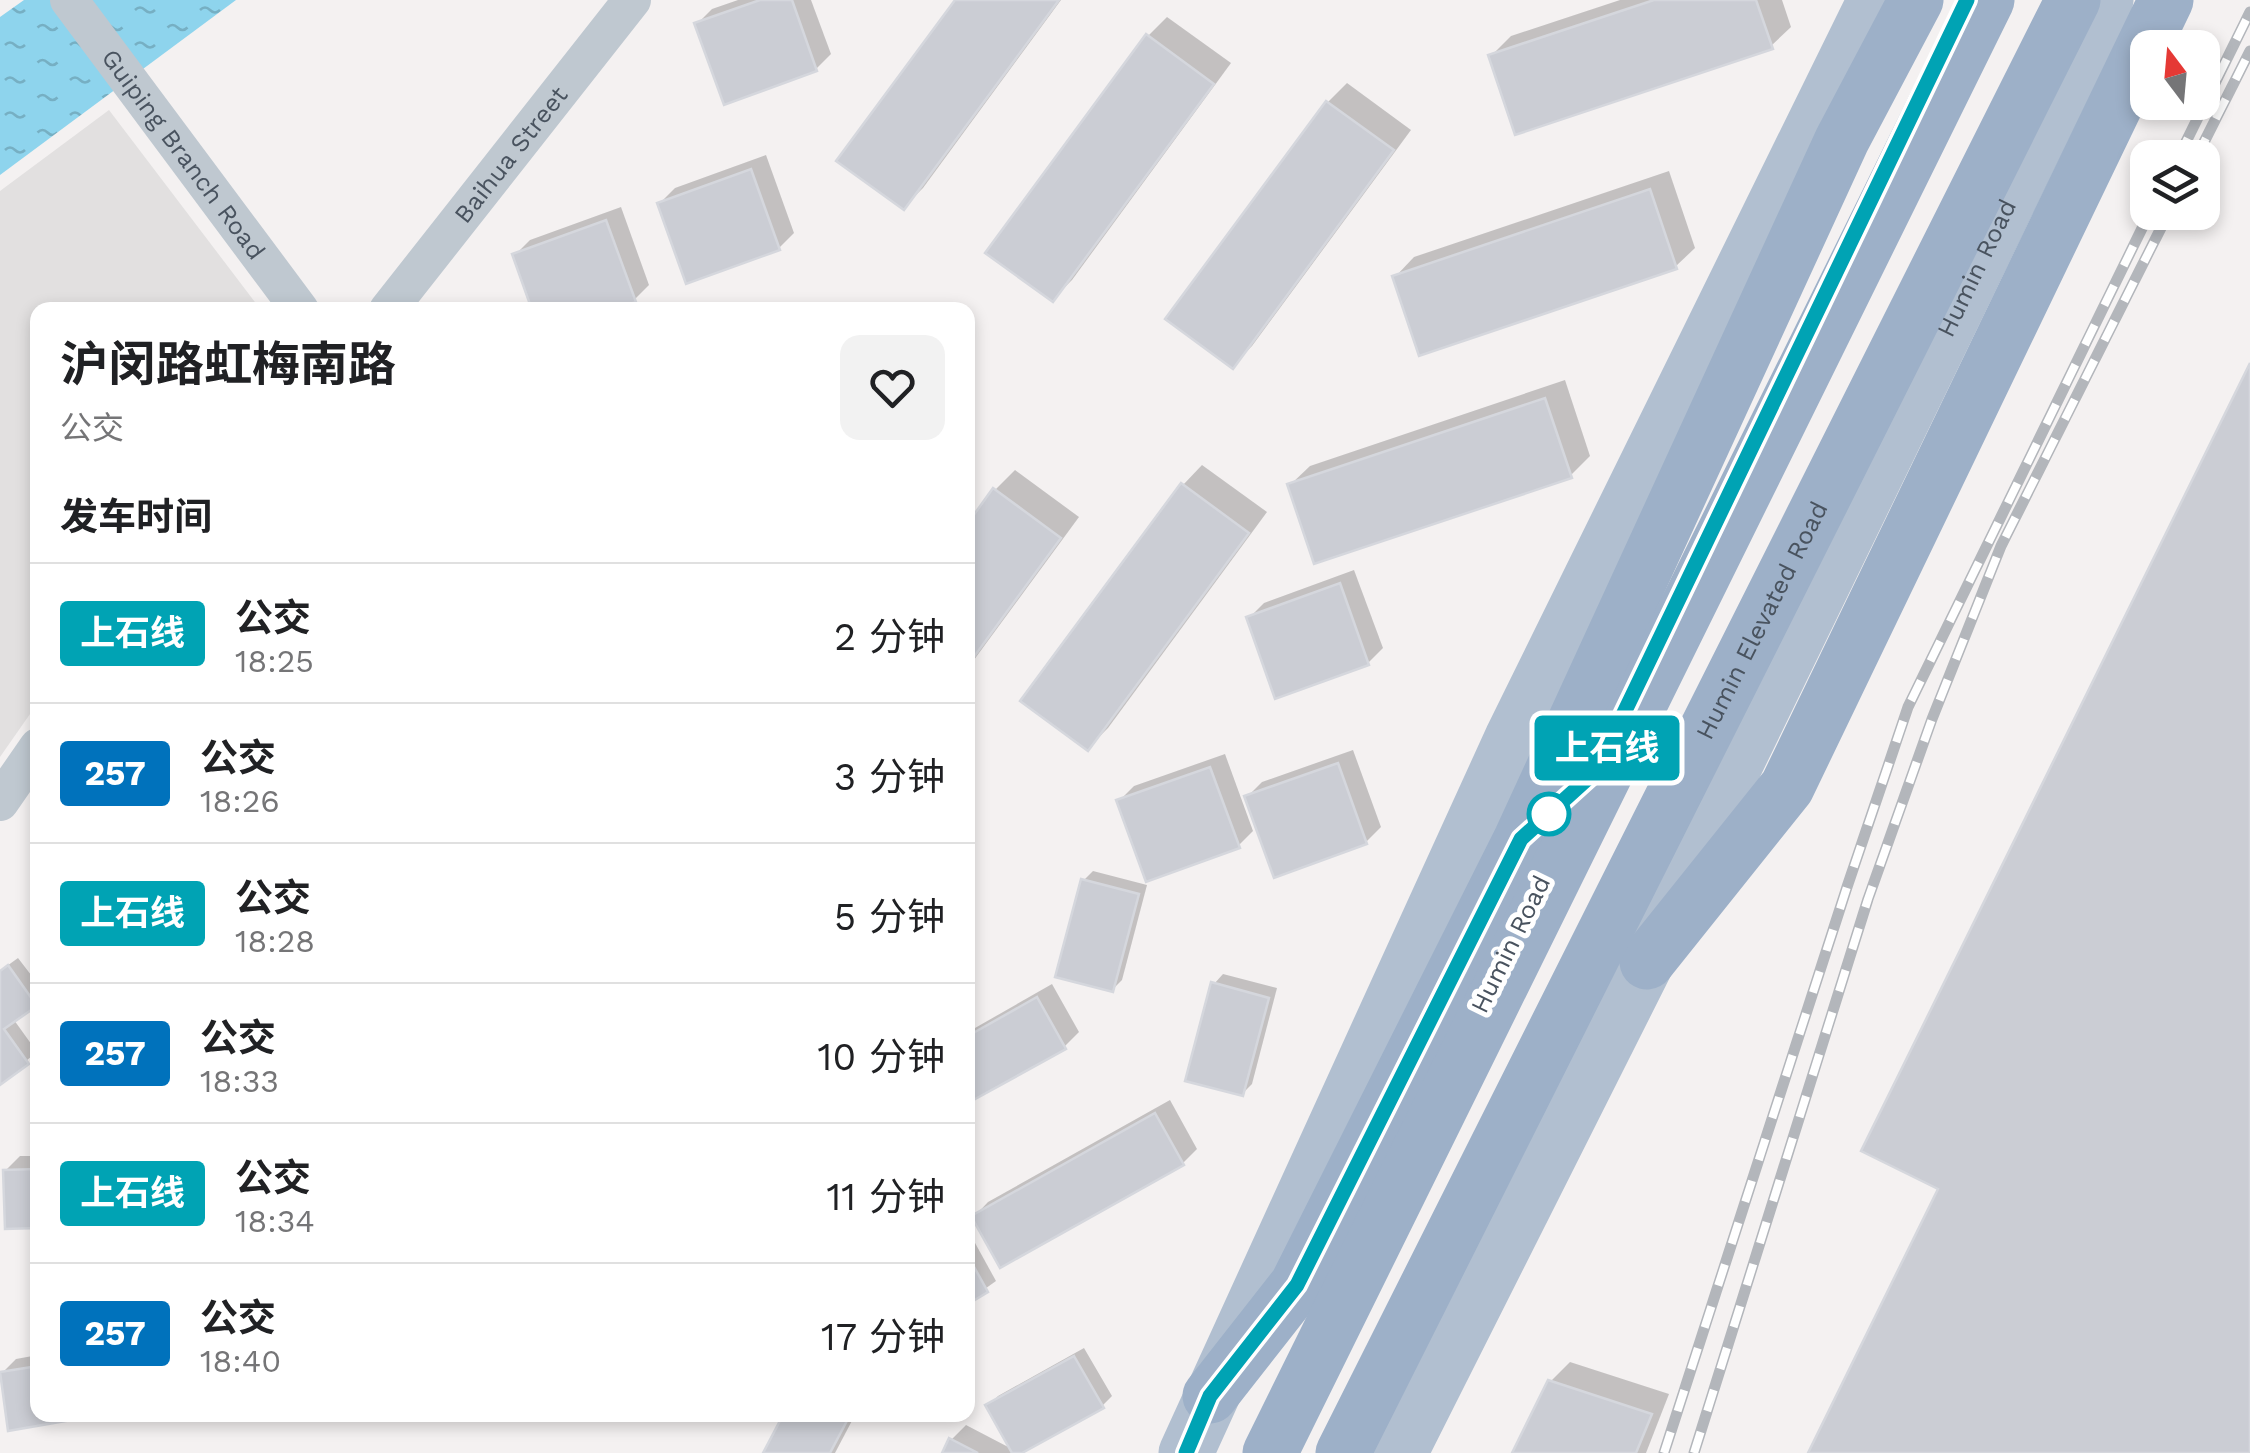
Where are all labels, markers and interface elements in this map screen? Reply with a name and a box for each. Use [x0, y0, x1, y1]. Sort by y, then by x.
north arrow [2130, 30, 2220, 120]
map controls [2130, 30, 2220, 230]
street label: Guiping Branch Road [96, 43, 271, 265]
street label: Baihua Street [448, 80, 574, 229]
button: layers [2130, 140, 2220, 230]
street label: Humin Road [1931, 195, 2022, 342]
button: heart [840, 335, 945, 440]
text: 沪闵路虹梅南路 [60, 336, 396, 393]
text: 公交 [60, 409, 124, 447]
text: 发车时间 [60, 495, 212, 539]
street label: Humin Elevated Road [1690, 497, 1834, 744]
text: 公交 [235, 596, 311, 640]
text: 上石线 [80, 612, 185, 654]
text: 2 分钟 [834, 615, 945, 659]
text: 18:25 [235, 642, 314, 680]
line badge: 上石线 [1550, 716, 1664, 780]
text: 上石线 [1554, 727, 1660, 769]
text: 公交 [200, 736, 276, 780]
text: 257 [84, 752, 146, 794]
text: 3 分钟 [834, 755, 945, 799]
text: 18:26 [200, 782, 280, 820]
unlabelled marker [1528, 793, 1570, 835]
street label: Humin Road [1465, 871, 1556, 1018]
text: 公交 [235, 876, 311, 920]
text: 上石线 [80, 892, 185, 934]
text: 5 分钟 [834, 895, 945, 939]
text: 18:28 [235, 922, 315, 960]
text: 公交 [200, 1016, 276, 1060]
text: 257 [84, 1032, 146, 1074]
text: 10 分钟 [818, 1035, 945, 1079]
text: 18:33 [200, 1062, 279, 1100]
text: 公交 [235, 1156, 311, 1200]
text: 上石线 [80, 1172, 185, 1214]
text: 11 分钟 [826, 1175, 945, 1219]
text: 18:34 [235, 1202, 315, 1240]
text: 公交 [200, 1296, 276, 1340]
text: 257 [84, 1312, 146, 1354]
text: 17 分钟 [821, 1315, 945, 1359]
text: 18:40 [200, 1342, 281, 1380]

